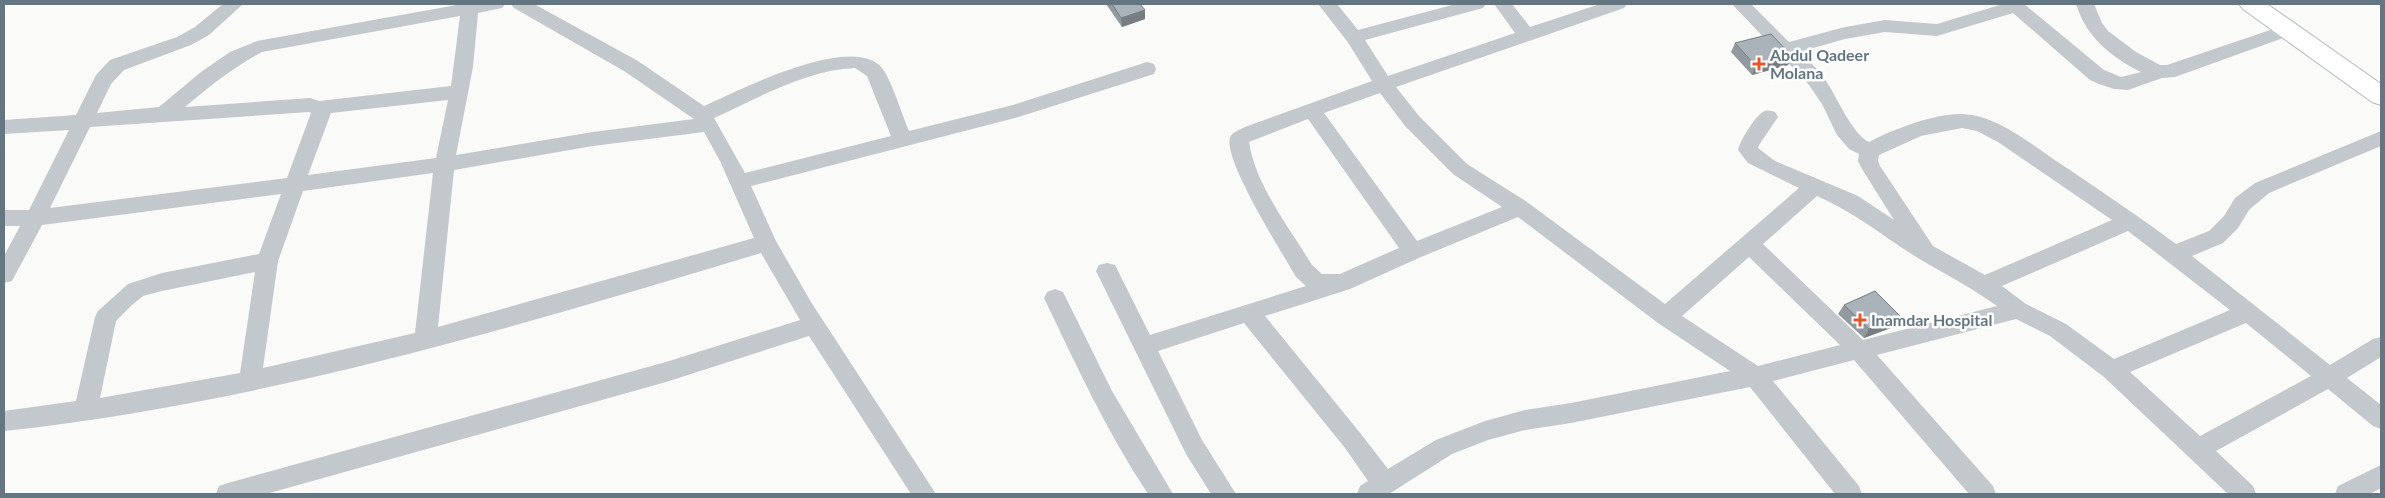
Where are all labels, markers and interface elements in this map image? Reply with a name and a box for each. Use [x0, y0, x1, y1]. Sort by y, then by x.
place label: Abdul Qadeer Molana [1769, 45, 1869, 82]
marker: Abdul Qadeer Molana [1752, 57, 1766, 71]
place label: Inamdar Hospital [1871, 310, 1992, 329]
marker: Inamdar Hospital [1853, 313, 1867, 327]

